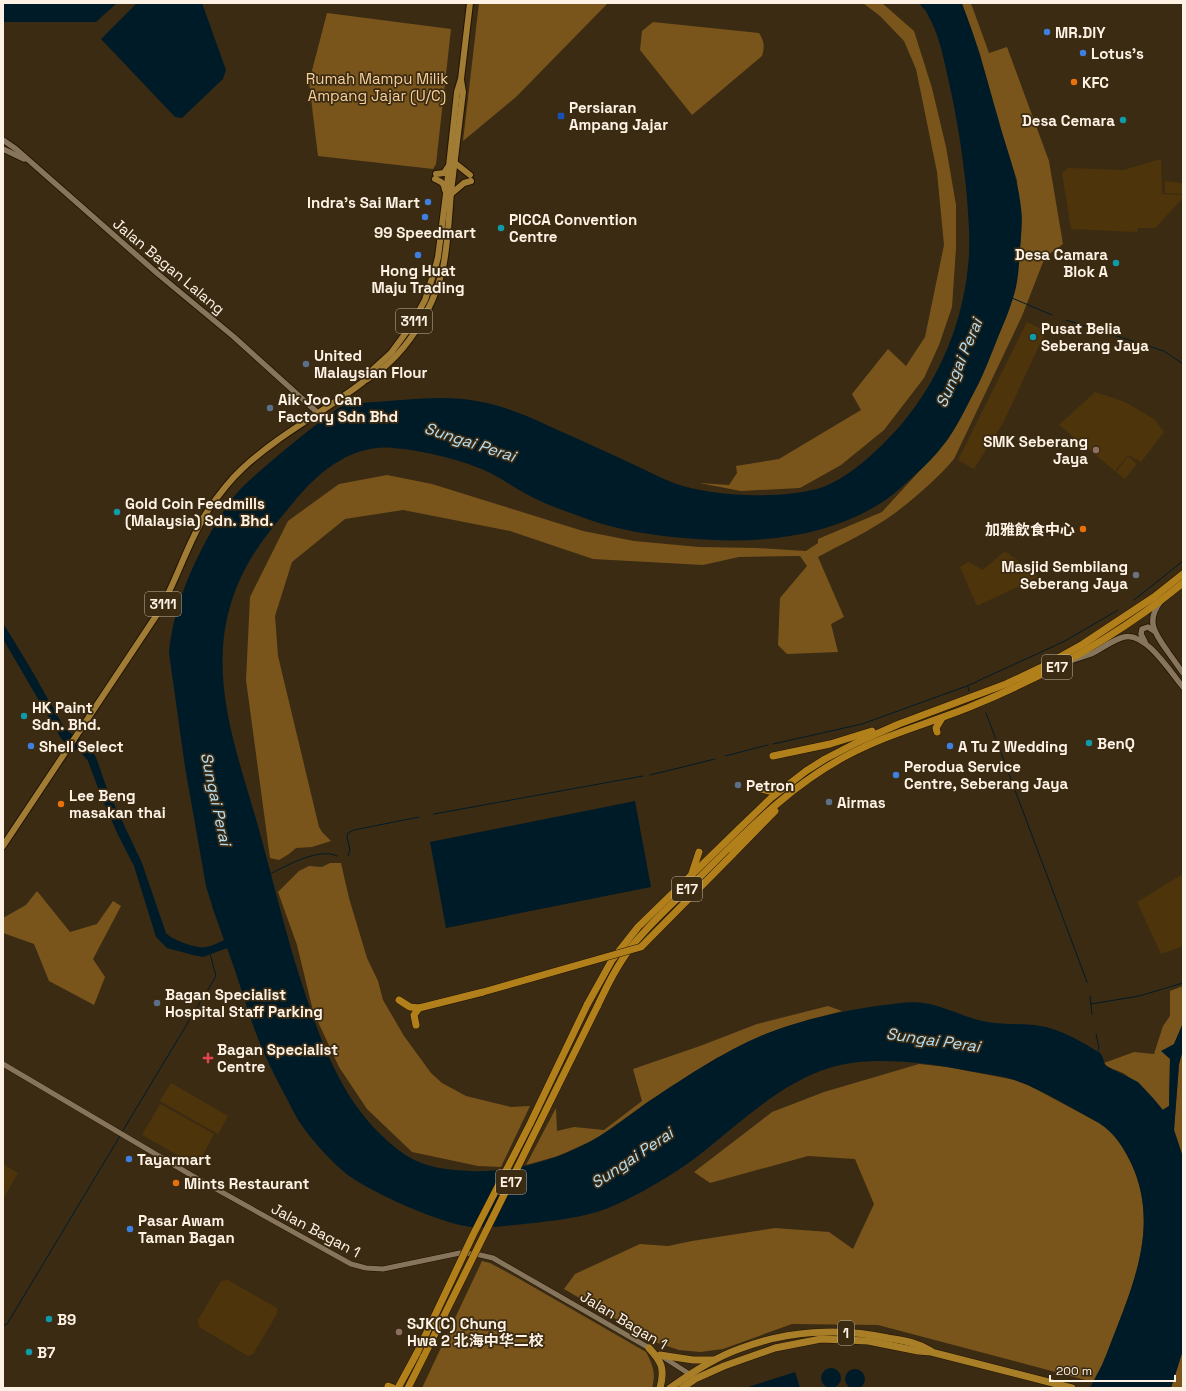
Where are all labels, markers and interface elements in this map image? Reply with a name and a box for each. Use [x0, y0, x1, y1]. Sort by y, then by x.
place label: MR.DIY [1055, 23, 1106, 42]
marker: MR.DIY [1042, 27, 1052, 37]
place label: Lotus's [1091, 44, 1144, 63]
marker: Lotus's [1078, 48, 1088, 58]
park label: Rumah Mampu Milik Ampang Jajar (U/C) [306, 69, 448, 106]
place label: KFC [1082, 73, 1109, 92]
marker: KFC [1069, 77, 1079, 87]
place label: Persiaran Ampang Jajar [569, 98, 668, 134]
marker: Persiaran Ampang Jajar [556, 111, 566, 121]
place label: Desa Cemara [1022, 111, 1115, 130]
marker: Desa Cemara [1118, 115, 1128, 125]
place label: Indra's Sai Mart [307, 193, 420, 212]
marker: Indra's Sai Mart [423, 197, 433, 207]
place label: PICCA Convention Centre [509, 210, 637, 246]
marker: 99 Speedmart [420, 212, 430, 222]
street label: Jalan Bagan Lalang [109, 214, 229, 318]
place label: 99 Speedmart [374, 223, 476, 242]
marker: PICCA Convention Centre [496, 223, 506, 233]
place label: Desa Camara Blok A [1015, 245, 1108, 281]
marker: Hong Huat Maju Trading [413, 250, 423, 260]
marker: Desa Camara Blok A [1111, 258, 1121, 268]
place label: Hong Huat Maju Trading [372, 261, 464, 297]
road number: 3111 [396, 309, 432, 333]
water label: Sungai Perai [931, 313, 988, 411]
place label: Pusat Belia Seberang Jaya [1041, 319, 1149, 355]
marker: Pusat Belia Seberang Jaya [1028, 332, 1038, 342]
place label: United Malaysian Flour [314, 346, 428, 382]
marker: United Malaysian Flour [301, 359, 311, 369]
place label: Aik Joo Can Factory Sdn Bhd [278, 390, 398, 426]
marker: Aik Joo Can Factory Sdn Bhd [265, 403, 275, 413]
water label: Sungai Perai [422, 417, 520, 467]
place label: SMK Seberang Jaya [983, 432, 1088, 468]
marker: SMK Seberang Jaya [1091, 445, 1101, 455]
place label: Gold Coin Feedmills (Malaysia) Sdn. Bhd. [125, 494, 273, 530]
marker: Gold Coin Feedmills (Malaysia) Sdn. Bhd. [112, 507, 122, 517]
place label: 加雅飲食中心 [985, 520, 1075, 539]
marker: 加雅飲食中心 [1078, 524, 1088, 534]
place label: Masjid Sembilang Seberang Jaya [1001, 557, 1128, 593]
marker: Masjid Sembilang Seberang Jaya [1131, 570, 1141, 580]
road number: 3111 [145, 592, 181, 616]
road number: E17 [1042, 655, 1072, 679]
place label: HK Paint Sdn. Bhd. [32, 698, 101, 734]
marker: HK Paint Sdn. Bhd. [19, 711, 29, 721]
place label: BenQ [1097, 734, 1135, 753]
place label: Shell Select [39, 737, 124, 756]
place label: A Tu Z Wedding [958, 737, 1068, 756]
marker: BenQ [1084, 738, 1094, 748]
marker: Shell Select [26, 741, 36, 751]
marker: A Tu Z Wedding [945, 741, 955, 751]
water label: Sungai Perai [196, 751, 237, 849]
place label: Perodua Service Centre, Seberang Jaya [904, 757, 1069, 793]
marker: Perodua Service Centre, Seberang Jaya [891, 770, 901, 780]
place label: Petron [746, 776, 794, 795]
marker: Petron [733, 780, 743, 790]
place label: Lee Beng masakan thai [69, 786, 166, 822]
place label: Airmas [837, 793, 886, 812]
marker: Airmas [824, 797, 834, 807]
marker: Lee Beng masakan thai [56, 799, 66, 809]
road number: E17 [672, 877, 702, 901]
place label: Bagan Specialist Hospital Staff Parking [165, 985, 323, 1021]
marker: Bagan Specialist Hospital Staff Parking [152, 998, 162, 1008]
water label: Sungai Perai [885, 1023, 983, 1057]
place label: Bagan Specialist Centre [217, 1040, 338, 1076]
marker: Bagan Specialist Centre [202, 1052, 214, 1064]
water label: Sungai Perai [587, 1122, 679, 1193]
place label: Tayarmart [137, 1150, 211, 1169]
marker: Tayarmart [124, 1154, 134, 1164]
road number: E17 [496, 1170, 526, 1194]
place label: Mints Restaurant [184, 1174, 310, 1193]
marker: Mints Restaurant [171, 1178, 181, 1188]
street label: Jalan Bagan 1 [268, 1199, 364, 1261]
place label: Pasar Awam Taman Bagan [138, 1211, 235, 1247]
marker: Pasar Awam Taman Bagan [125, 1224, 135, 1234]
street label: Jalan Bagan 1 [577, 1287, 671, 1353]
place label: B9 [57, 1310, 76, 1329]
marker: B9 [44, 1314, 54, 1324]
place label: SJK(C) Chung Hwa 2 北海中华二校 [407, 1314, 544, 1350]
road number: 1 [838, 1321, 854, 1345]
marker: SJK(C) Chung Hwa 2 北海中华二校 [394, 1327, 404, 1337]
place label: B7 [37, 1343, 55, 1362]
marker: B7 [24, 1347, 34, 1357]
scale bar [1050, 1357, 1175, 1383]
text: 200 m [1056, 1363, 1092, 1379]

